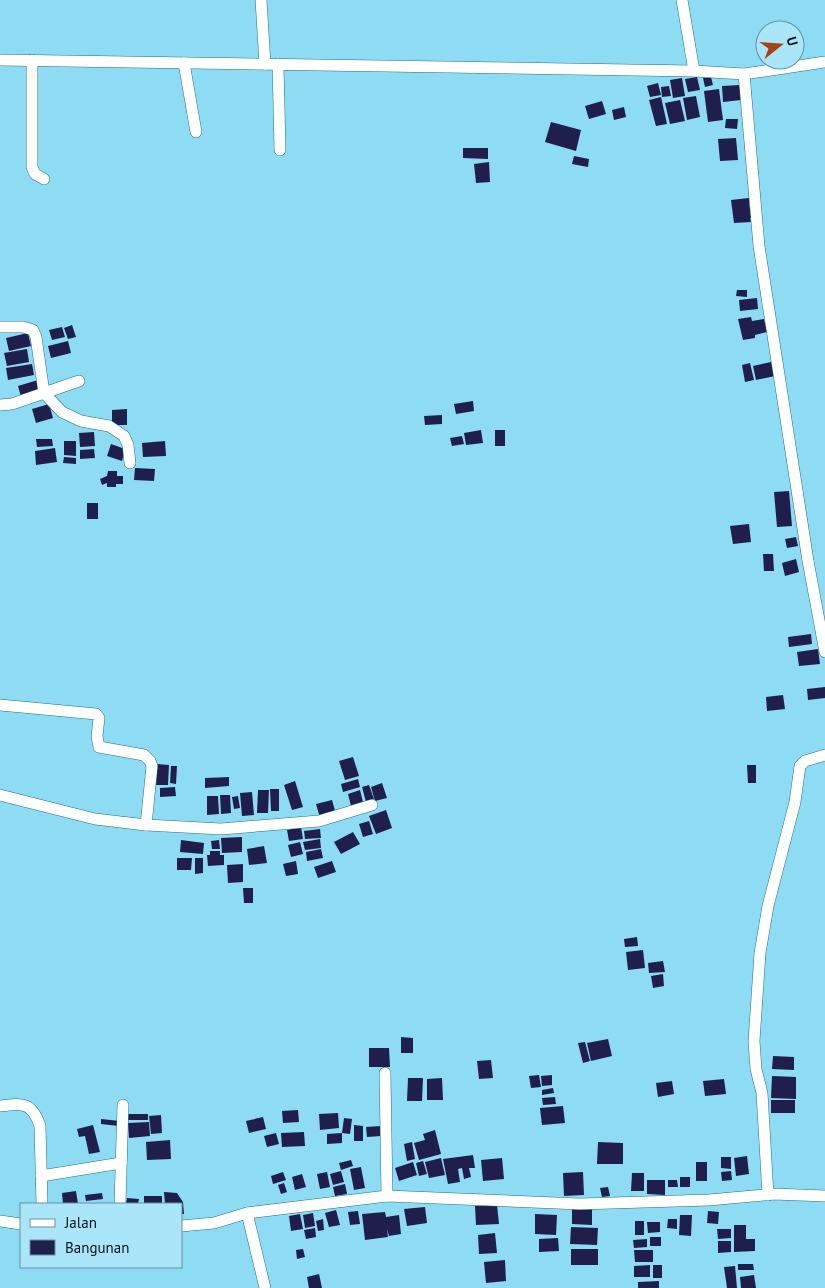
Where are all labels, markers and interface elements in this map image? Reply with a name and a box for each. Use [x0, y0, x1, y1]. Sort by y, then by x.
north arrow [755, 20, 805, 70]
text: U [783, 34, 802, 48]
legend [20, 1203, 182, 1268]
text: Jalan [64, 1213, 97, 1232]
text: Bangunan [65, 1238, 129, 1257]

